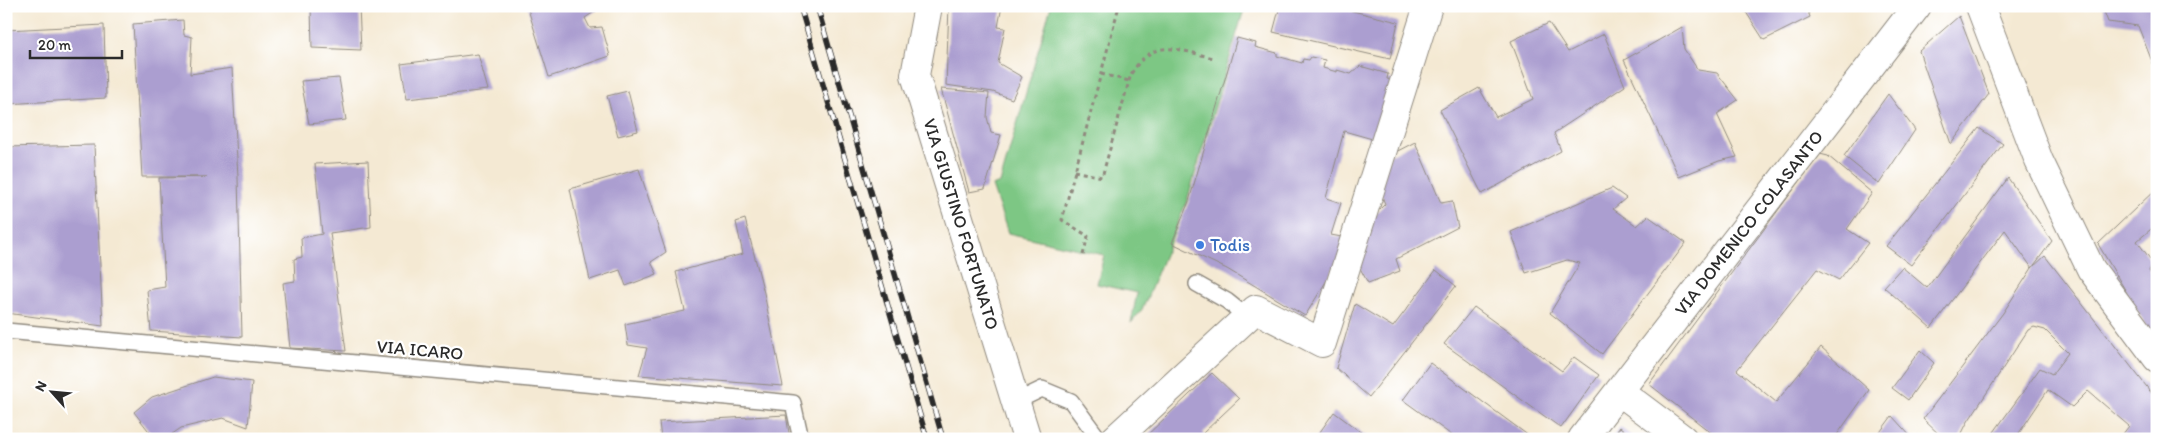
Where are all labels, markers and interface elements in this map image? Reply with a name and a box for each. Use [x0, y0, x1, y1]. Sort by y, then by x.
scale bar [30, 28, 122, 60]
text: 20 m [38, 36, 72, 54]
street label: VIA GIUSTINO FORTUNATO [918, 116, 1004, 332]
street label: VIA DOMENICO COLASANTO [1670, 126, 1828, 320]
place label: Todis [1210, 234, 1250, 256]
marker: Todis [1194, 239, 1206, 251]
street label: VIA ICARO [376, 335, 464, 365]
north arrow [28, 368, 78, 418]
text: N [31, 378, 51, 394]

